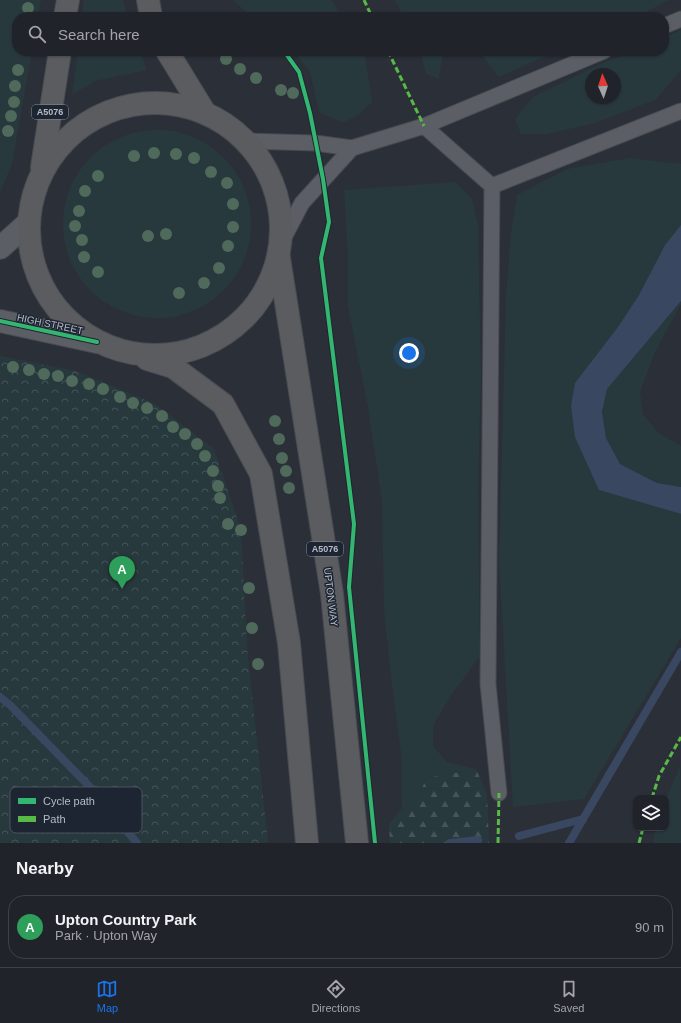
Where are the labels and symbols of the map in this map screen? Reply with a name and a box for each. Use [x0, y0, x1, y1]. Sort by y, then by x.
north arrow [585, 68, 621, 104]
road number: A5076 [32, 105, 68, 119]
street label: HIGH STREET [16, 312, 84, 336]
your location [399, 343, 419, 363]
road number: A5076 [307, 542, 343, 556]
pin: A [109, 556, 135, 589]
street label: UPTON WAY [322, 567, 340, 627]
legend [10, 787, 142, 833]
text: Cycle path [43, 795, 95, 807]
text: Path [43, 813, 66, 825]

